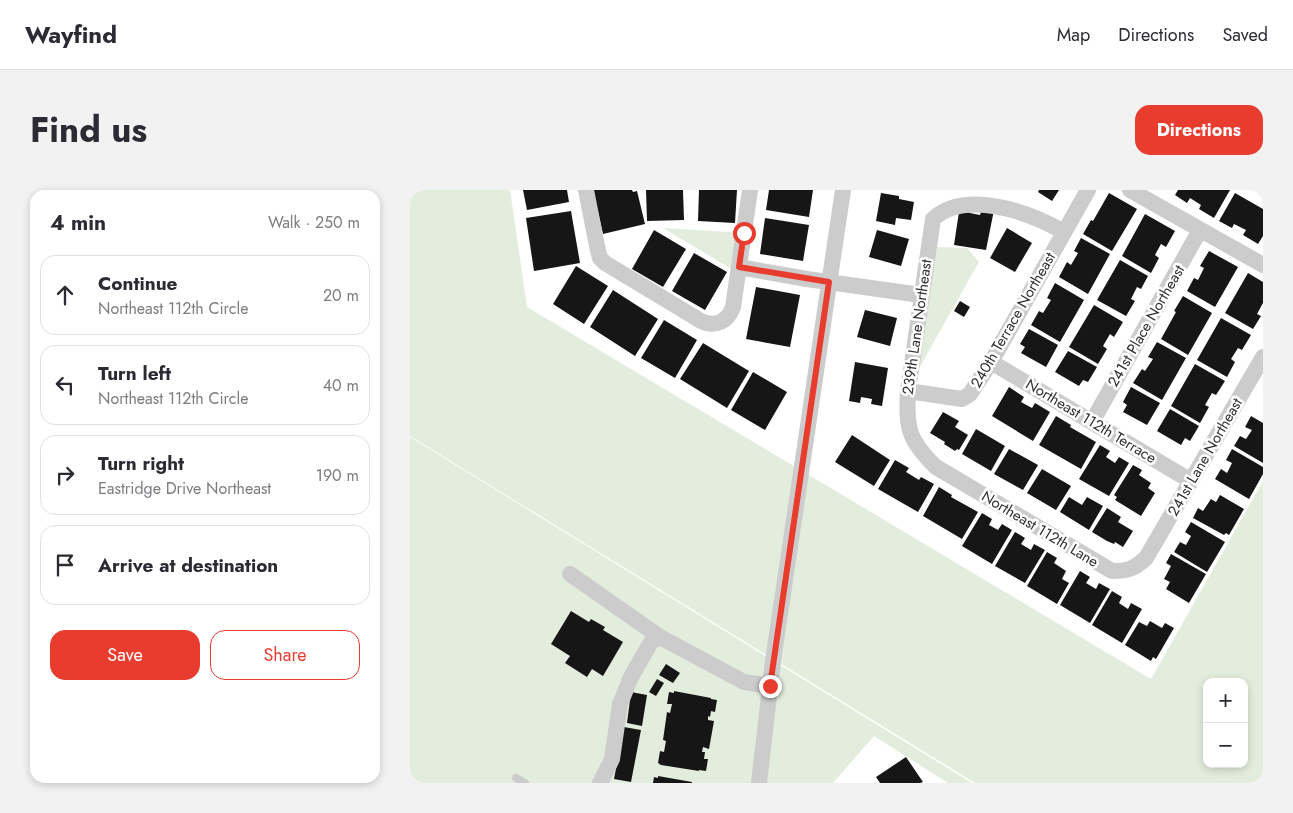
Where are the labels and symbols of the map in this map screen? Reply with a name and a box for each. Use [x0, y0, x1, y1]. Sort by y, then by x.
route start [733, 222, 756, 245]
street label: 240th Terrace Northeast [965, 248, 1061, 392]
street label: 239th Lane Northeast [897, 258, 937, 396]
street label: 241st Place Northeast [1102, 261, 1190, 391]
street label: Northeast 112th Terrace [1021, 373, 1161, 469]
street label: 241st Lane Northeast [1162, 393, 1248, 520]
street label: Northeast 112th Lane [977, 485, 1103, 573]
route end [759, 675, 782, 698]

